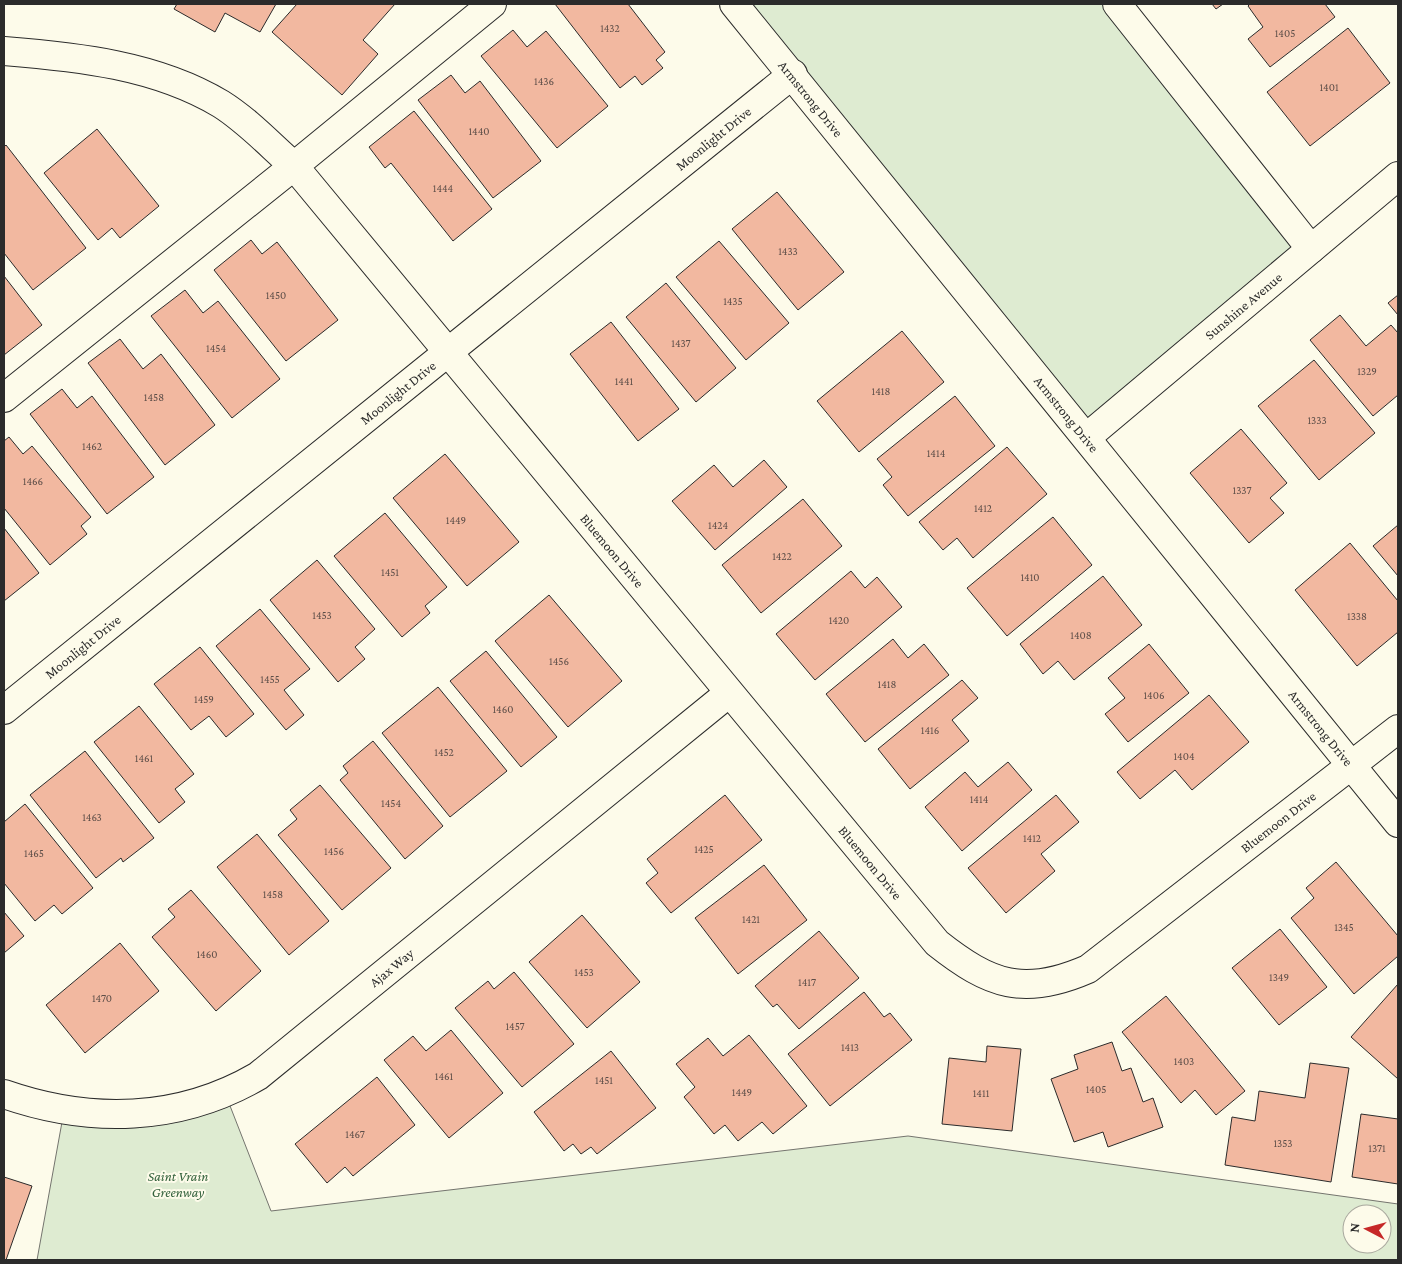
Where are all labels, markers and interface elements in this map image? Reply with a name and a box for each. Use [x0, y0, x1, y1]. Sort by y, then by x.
house number: 1432 [600, 22, 620, 34]
house number: 1405 [1275, 27, 1295, 39]
street label: Armstrong Drive [775, 57, 846, 140]
house number: 1436 [534, 75, 554, 87]
house number: 1401 [1319, 81, 1339, 93]
street label: Moonlight Drive [672, 103, 754, 174]
house number: 1440 [468, 125, 490, 137]
house number: 1444 [433, 182, 454, 194]
house number: 1433 [778, 245, 798, 257]
street label: Sunshine Avenue [1201, 269, 1285, 343]
house number: 1450 [266, 289, 286, 301]
house number: 1435 [723, 295, 743, 307]
house number: 1437 [671, 337, 691, 349]
house number: 1454 [206, 342, 226, 354]
street label: Moonlight Drive [357, 357, 439, 428]
house number: 1329 [1357, 365, 1377, 377]
street label: Armstrong Drive [1031, 373, 1102, 455]
house number: 1441 [615, 375, 634, 387]
house number: 1418 [872, 385, 891, 397]
house number: 1458 [144, 391, 164, 403]
house number: 1333 [1307, 414, 1327, 426]
house number: 1462 [82, 440, 102, 452]
house number: 1414 [927, 447, 946, 459]
house number: 1466 [23, 475, 43, 487]
house number: 1337 [1232, 484, 1252, 496]
house number: 1412 [974, 502, 992, 514]
street label: Bluemoon Drive [577, 511, 647, 591]
house number: 1449 [446, 514, 466, 526]
house number: 1424 [708, 519, 728, 531]
house number: 1422 [772, 550, 792, 562]
house number: 1451 [381, 566, 399, 578]
house number: 1410 [1020, 571, 1040, 583]
house number: 1453 [312, 609, 332, 621]
house number: 1338 [1347, 610, 1367, 622]
street label: Moonlight Drive [42, 611, 124, 682]
house number: 1420 [829, 614, 849, 626]
house number: 1408 [1070, 629, 1092, 641]
house number: 1456 [549, 655, 569, 667]
house number: 1455 [260, 673, 280, 685]
house number: 1418 [878, 678, 897, 690]
street label: Armstrong Drive [1285, 687, 1357, 769]
house number: 1406 [1143, 689, 1165, 701]
house number: 1459 [194, 693, 214, 705]
house number: 1460 [492, 703, 514, 715]
house number: 1416 [921, 724, 939, 736]
house number: 1452 [434, 746, 454, 758]
house number: 1404 [1173, 750, 1195, 762]
house number: 1461 [135, 752, 154, 764]
street label: Bluemoon Drive [1237, 788, 1319, 856]
house number: 1414 [970, 793, 989, 805]
house number: 1454 [381, 797, 401, 809]
house number: 1463 [82, 811, 102, 823]
street label: Bluemoon Drive [835, 823, 906, 903]
house number: 1412 [1023, 832, 1041, 844]
house number: 1425 [694, 843, 714, 855]
house number: 1456 [324, 845, 344, 857]
house number: 1465 [24, 847, 44, 859]
house number: 1458 [263, 888, 283, 900]
house number: 1421 [742, 913, 760, 925]
house number: 1345 [1334, 921, 1354, 933]
street label: Ajax Way [366, 944, 417, 990]
house number: 1460 [196, 948, 218, 960]
house number: 1453 [574, 966, 594, 978]
house number: 1349 [1269, 971, 1289, 983]
house number: 1417 [798, 976, 816, 988]
house number: 1470 [92, 992, 112, 1004]
house number: 1457 [505, 1020, 525, 1032]
house number: 1413 [841, 1041, 859, 1053]
house number: 1403 [1174, 1055, 1194, 1067]
house number: 1461 [435, 1070, 454, 1082]
house number: 1451 [595, 1074, 613, 1086]
house number: 1405 [1086, 1083, 1106, 1095]
house number: 1449 [732, 1086, 752, 1098]
house number: 1411 [973, 1087, 990, 1099]
house number: 1467 [345, 1128, 365, 1140]
house number: 1353 [1273, 1137, 1293, 1149]
house number: 1371 [1368, 1142, 1386, 1154]
park label: Saint Vrain Greenway [148, 1168, 208, 1200]
north arrow [1342, 1204, 1392, 1254]
text: N [1346, 1222, 1363, 1233]

